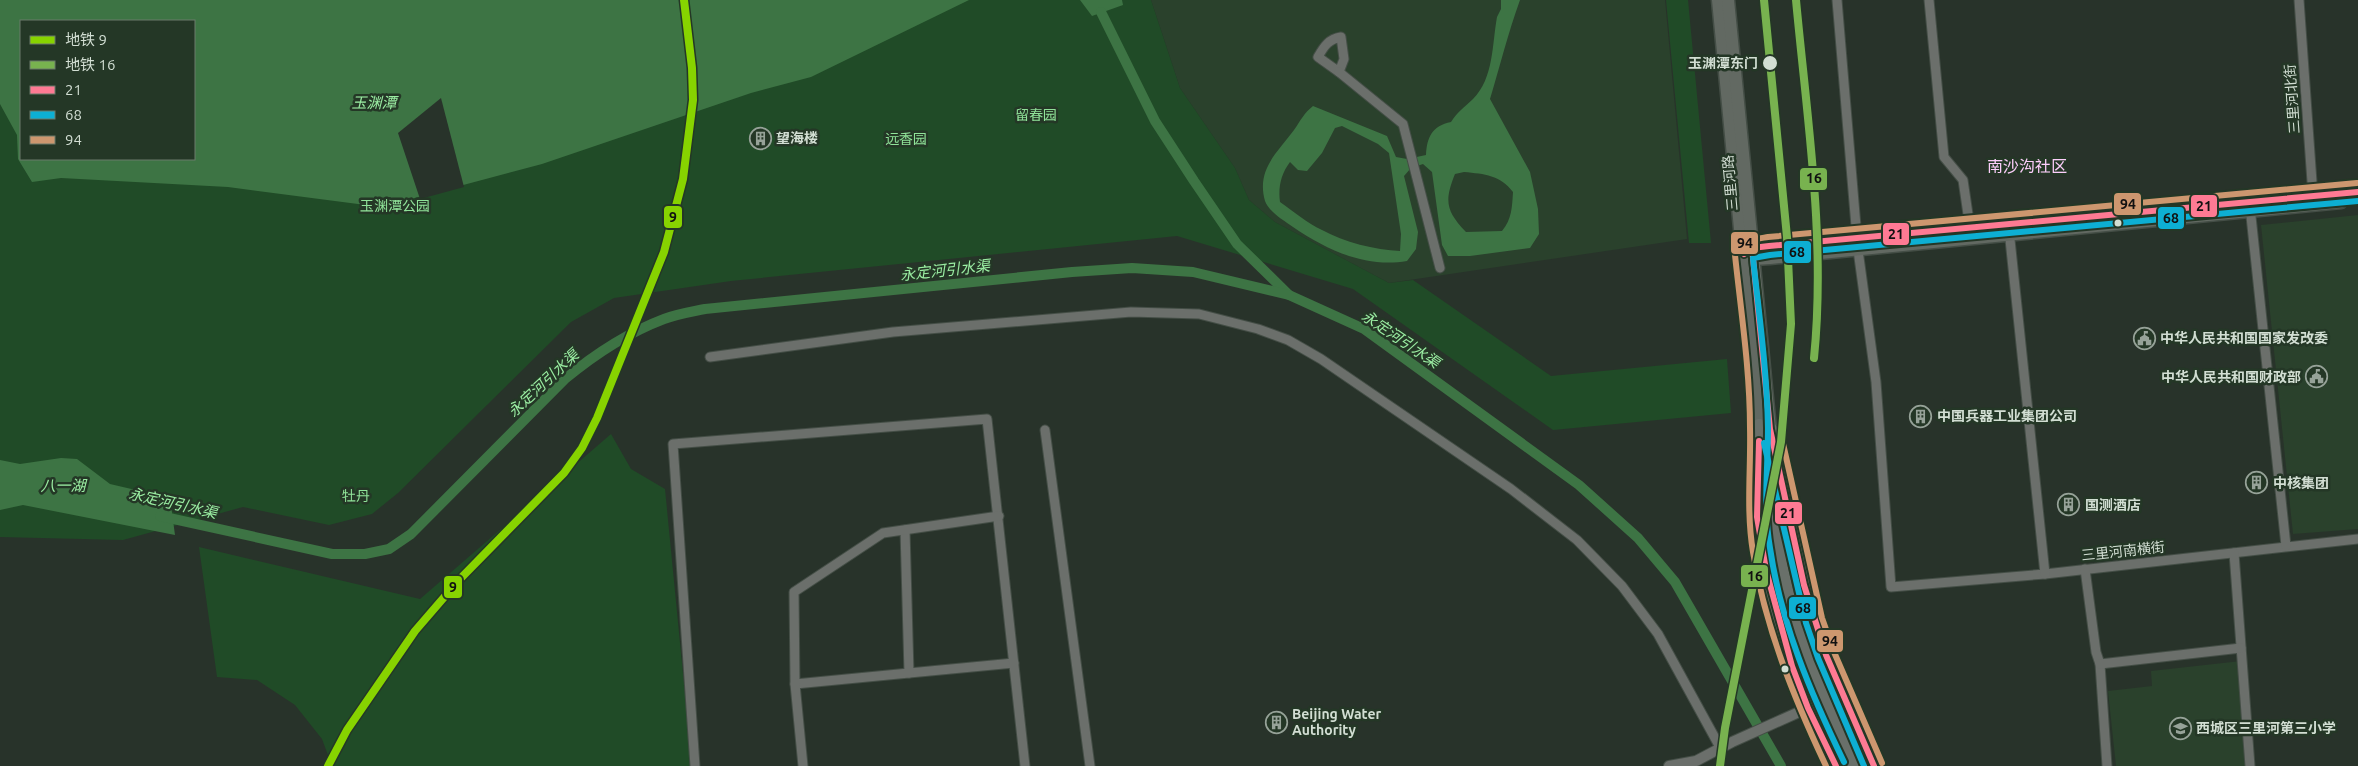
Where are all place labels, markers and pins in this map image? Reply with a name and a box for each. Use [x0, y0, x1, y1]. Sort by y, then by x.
marker: 玉渊潭东门 [1761, 54, 1779, 72]
place label: 玉渊潭东门 [1688, 55, 1758, 71]
building icon: 望海楼 [748, 126, 772, 150]
place label: 望海楼 [776, 130, 818, 146]
unlabelled marker [2113, 218, 2123, 228]
public building icon: 中华人民共和国国家发改委 [2132, 326, 2156, 350]
place label: 中华人民共和国国家发改委 [2160, 330, 2328, 346]
public building icon: 中华人民共和国财政部 [2305, 365, 2329, 389]
place label: 中华人民共和国财政部 [2161, 369, 2301, 385]
building icon: 中国兵器工业集团公司 [1909, 404, 1933, 428]
place label: 中国兵器工业集团公司 [1937, 408, 2077, 424]
building icon: 中核集团 [2245, 471, 2269, 495]
place label: 中核集团 [2273, 475, 2329, 491]
building icon: 国测酒店 [2057, 493, 2081, 517]
place label: 国测酒店 [2085, 497, 2141, 513]
unlabelled marker [1780, 664, 1790, 674]
place label: Beijing Water Authority [1292, 706, 1381, 738]
building icon: Beijing Water Authority [1264, 710, 1288, 734]
school or university icon: 西城区三里河第三小学 [2168, 716, 2192, 740]
place label: 西城区三里河第三小学 [2196, 720, 2336, 736]

